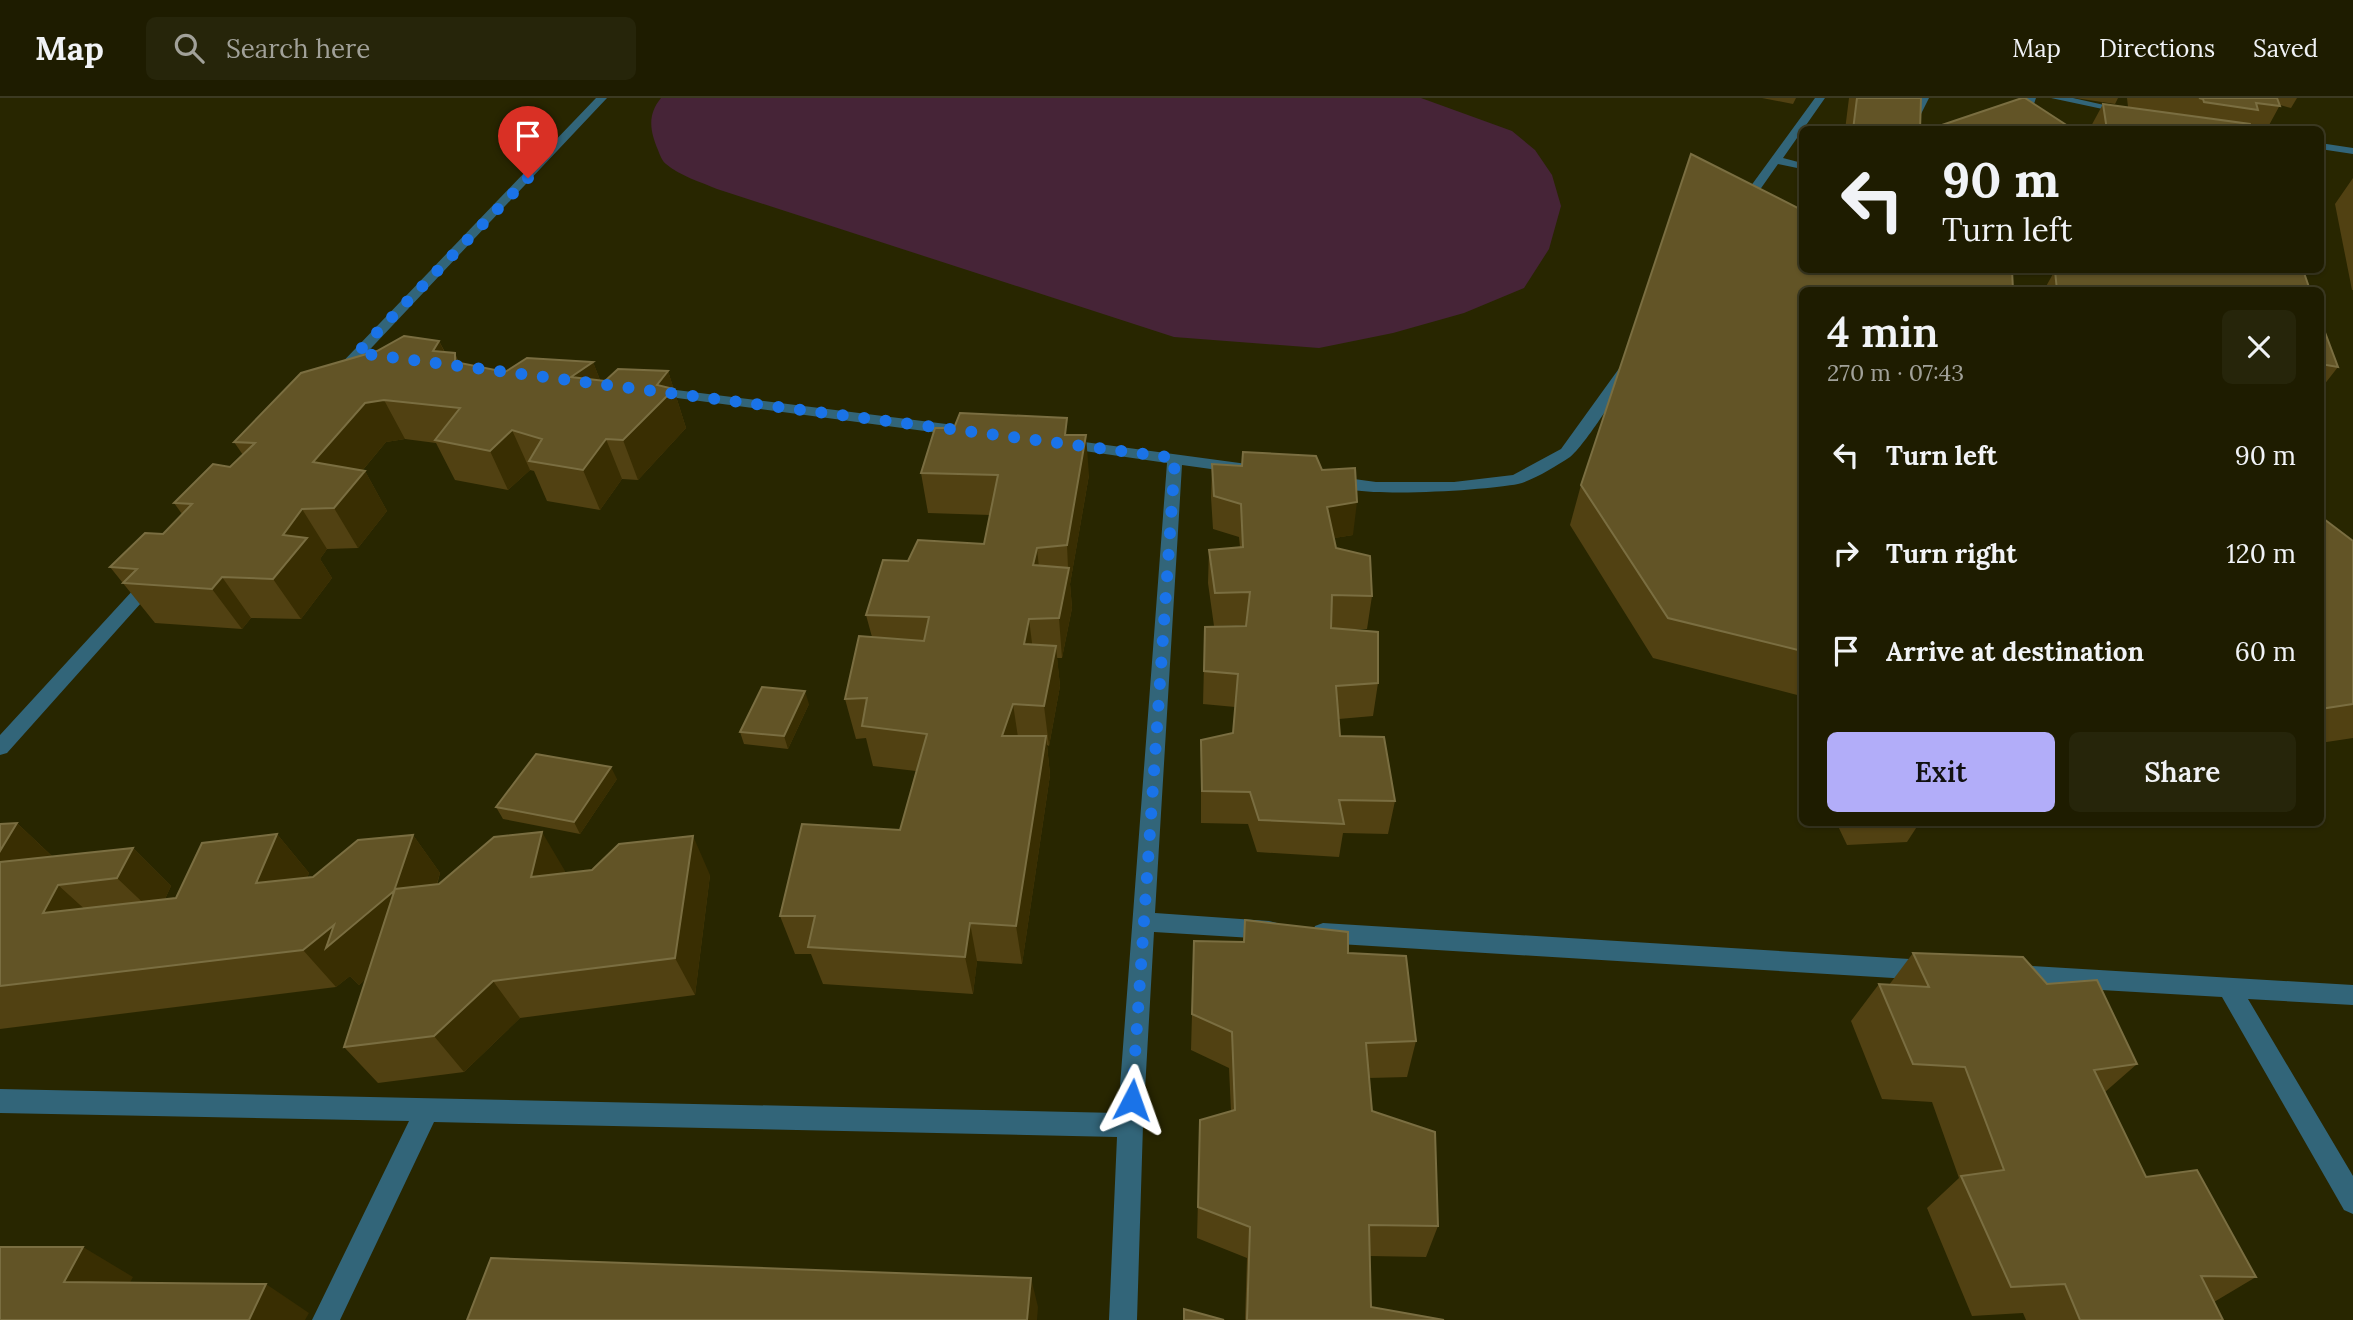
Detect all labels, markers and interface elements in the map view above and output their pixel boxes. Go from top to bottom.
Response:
search box [146,17,636,80]
text: Map [35,27,104,69]
icon: search [170,29,208,67]
text: Search here [226,32,370,65]
text: Map [2012,33,2061,64]
text: Directions [2099,33,2215,64]
text: Saved [2253,33,2318,64]
pin [498,106,558,178]
icon: arrive [509,117,547,155]
text: 90 m [1942,148,2059,210]
icon: left [1827,154,1918,245]
text: Turn left [1942,209,2072,250]
text: 4 min [1827,305,1939,359]
button: close [2222,310,2296,384]
text: 270 m · 07:43 [1827,358,1964,387]
icon: left [1827,436,1865,474]
text: Turn left [1886,439,1997,472]
text: 90 m [2235,439,2296,472]
icon: right [1827,534,1865,572]
text: Turn right [1886,537,2017,570]
text: 120 m [2226,537,2296,570]
icon: arrive [1827,632,1865,670]
text: Arrive at destination [1886,635,2144,668]
text: 60 m [2235,635,2296,668]
button: Exit [1827,732,2055,812]
button: Share [2069,732,2296,812]
position arrow [1095,1063,1169,1137]

